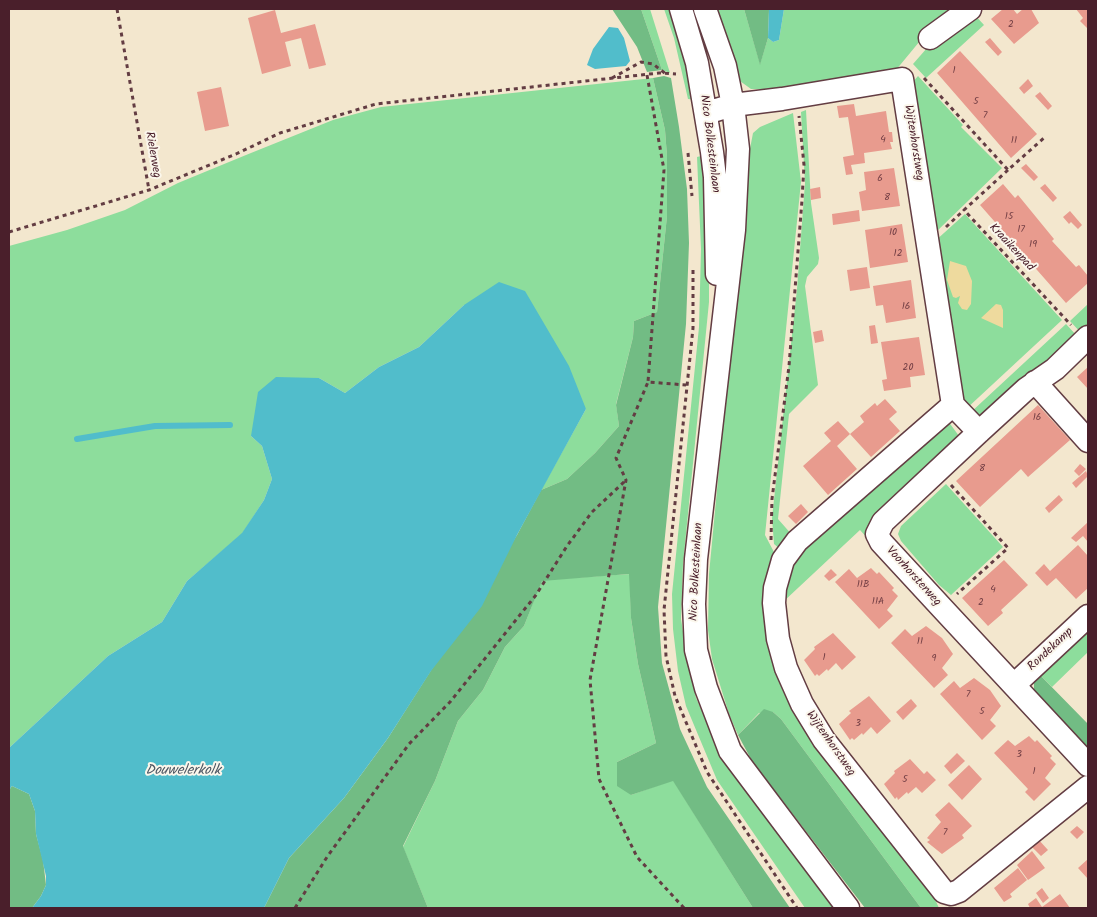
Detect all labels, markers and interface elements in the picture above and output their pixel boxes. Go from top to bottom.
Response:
house number: 2 [1008,19,1014,31]
house number: 1 [952,65,956,77]
street label: Nico Bolkesteinlaan [696,94,722,194]
house number: 5 [973,96,979,108]
street label: Wijtenhorstweg [900,104,926,182]
house number: 7 [983,110,987,122]
street label: Rielerweg [141,131,163,179]
house number: 4 [880,134,886,146]
house number: 11 [1011,135,1017,147]
house number: 6 [877,173,883,185]
house number: 8 [884,192,890,204]
house number: 15 [1005,211,1013,223]
street label: Kraaikenpad [985,221,1037,275]
house number: 17 [1017,224,1025,236]
house number: 10 [889,227,897,239]
house number: 19 [1029,239,1037,251]
house number: 12 [894,248,902,260]
house number: 16 [902,301,910,313]
house number: 20 [903,362,913,374]
house number: 16 [1033,412,1041,424]
house number: 8 [979,463,985,475]
street label: Nico Bolkesteinlaan [687,522,707,622]
street label: Voorhorsterweg [882,544,944,610]
house number: 11B [857,579,869,591]
house number: 4 [990,584,996,596]
house number: 11A [872,596,884,608]
house number: 2 [978,597,984,609]
street label: Rondekamp [1025,625,1077,675]
house number: 11 [917,636,923,648]
house number: 1 [822,652,826,664]
house number: 9 [932,653,936,665]
house number: 7 [966,689,970,701]
house number: 5 [979,706,985,718]
street label: Wijtenhorstweg [802,709,858,779]
house number: 3 [855,718,861,730]
house number: 3 [1016,749,1022,761]
water label: Douwelerkolk [145,764,221,780]
house number: 1 [1032,766,1036,778]
house number: 5 [902,774,908,786]
house number: 7 [943,827,947,839]

